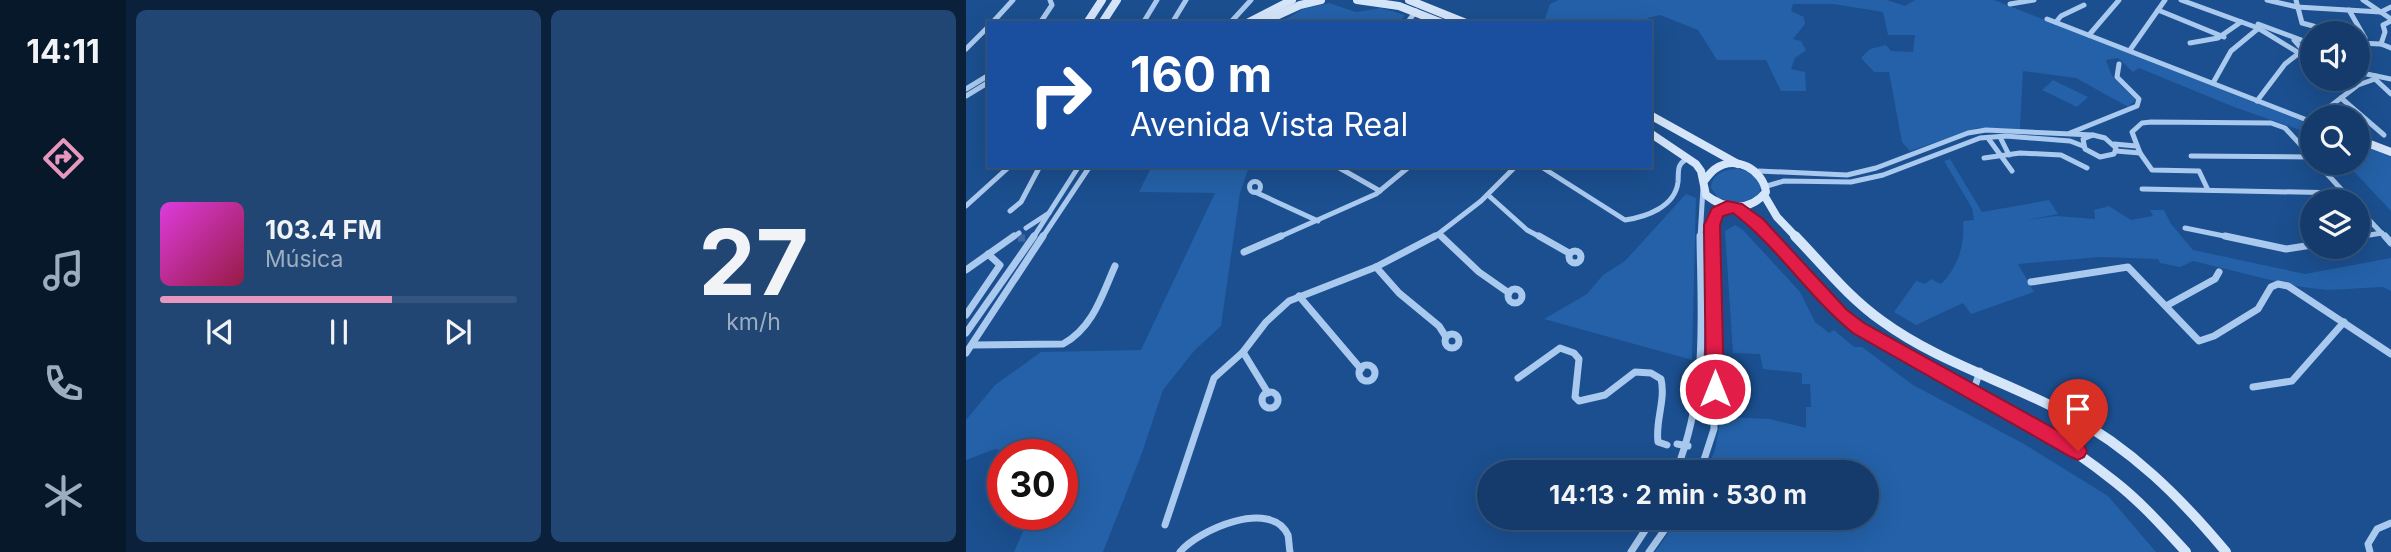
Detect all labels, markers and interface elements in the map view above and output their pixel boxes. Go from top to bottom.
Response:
map controls [2300,21,2370,259]
button: sound [2300,21,2370,91]
text: 14:11 [26,32,100,71]
text: 160 m [1130,45,1272,104]
icon: right [1015,49,1106,140]
text: Avenida Vista Real [1130,105,1408,144]
button: search [2300,105,2370,175]
icon: directions [39,134,88,183]
button: layers [2300,189,2370,259]
text: 27 [698,207,809,317]
text: 103.4 FM [265,214,382,245]
text: Música [265,245,343,273]
icon: music [39,246,88,295]
text: km/h [726,308,781,336]
icon: previous [201,313,239,351]
icon: pause [320,313,358,351]
icon: next [439,313,477,351]
position arrow [1678,352,1752,426]
icon: phone [39,359,88,408]
pin [2048,379,2108,451]
icon: arrive [2059,390,2097,428]
speed limit sign: 30 [987,439,1078,530]
icon: climate [39,471,88,520]
text: 14:13 · 2 min · 530 m [1549,479,1807,510]

